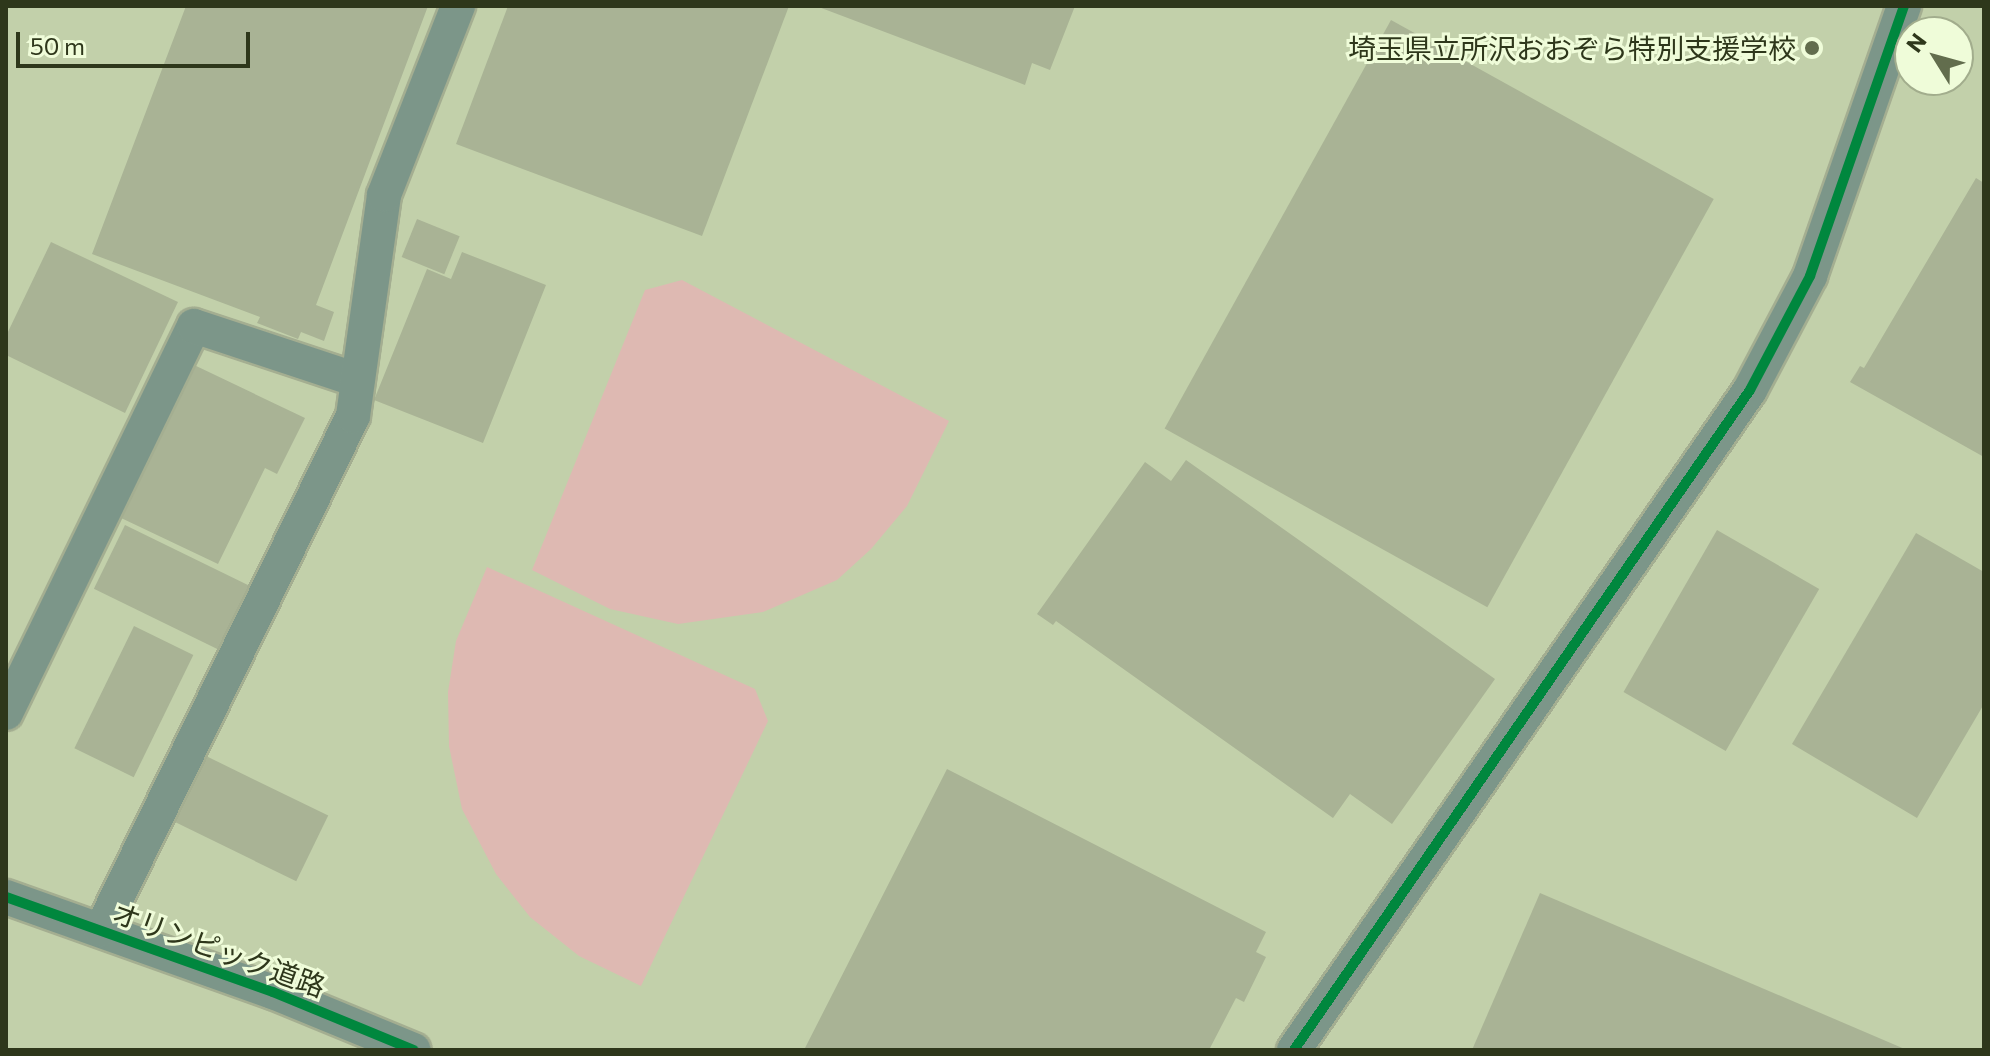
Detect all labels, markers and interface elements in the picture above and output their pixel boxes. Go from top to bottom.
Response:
scale bar [20,16,254,66]
north arrow [1894,16,1974,96]
text: N [1900,28,1932,57]
text: 50 m [30,31,85,60]
place label: 埼玉県立所沢おおぞら特別支援学校 [1348,31,1796,65]
marker: 埼玉県立所沢おおぞら特別支援学校 [1803,39,1821,57]
street label: オリンピック道路 [108,895,330,1003]

